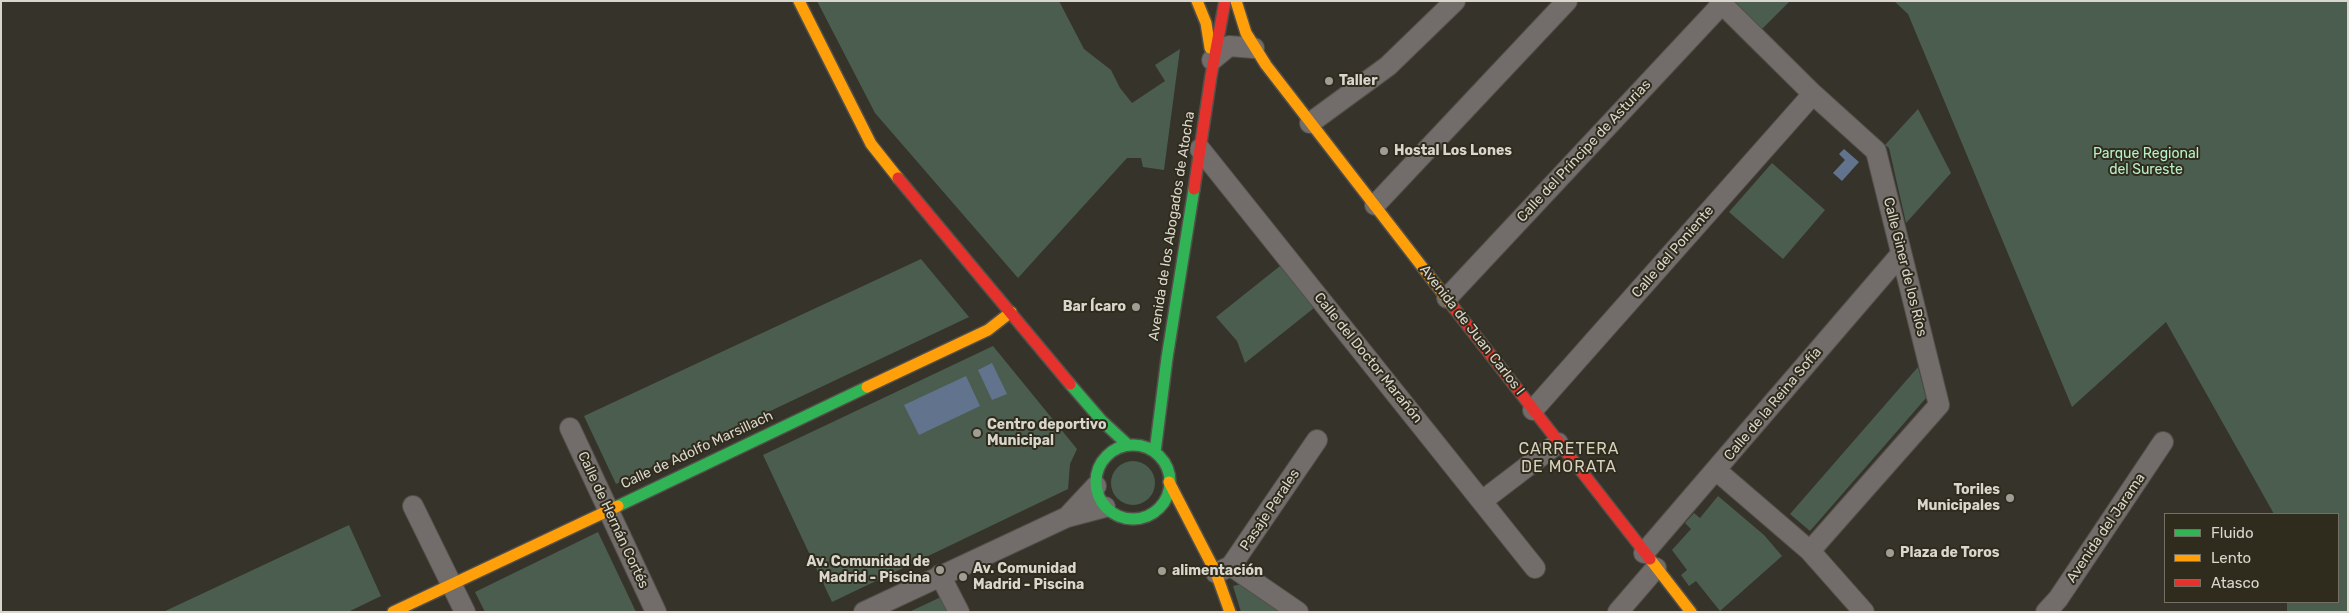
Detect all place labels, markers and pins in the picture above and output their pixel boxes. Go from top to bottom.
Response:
place label: Taller [1339,73,1378,89]
marker: Taller [1323,75,1335,87]
place label: Hostal Los Lones [1394,143,1512,159]
marker: Hostal Los Lones [1378,145,1390,157]
place label: Bar Ícaro [1063,299,1126,315]
marker: Bar Ícaro [1130,301,1142,313]
place label: Centro deportivo Municipal [987,417,1106,450]
marker: Centro deportivo Municipal [971,427,983,439]
place label: Toriles Municipales [1917,482,2000,514]
marker: Toriles Municipales [2004,492,2016,504]
place label: Plaza de Toros [1900,545,2000,561]
marker: Plaza de Toros [1884,547,1896,559]
place label: Av. Comunidad de Madrid - Piscina [807,554,930,586]
place label: Av. Comunidad Madrid - Piscina [973,561,1084,594]
place label: alimentación [1172,563,1263,579]
marker: Av. Comunidad de Madrid - Piscina [934,564,946,576]
marker: alimentación [1156,565,1168,577]
marker: Av. Comunidad Madrid - Piscina [957,571,969,583]

